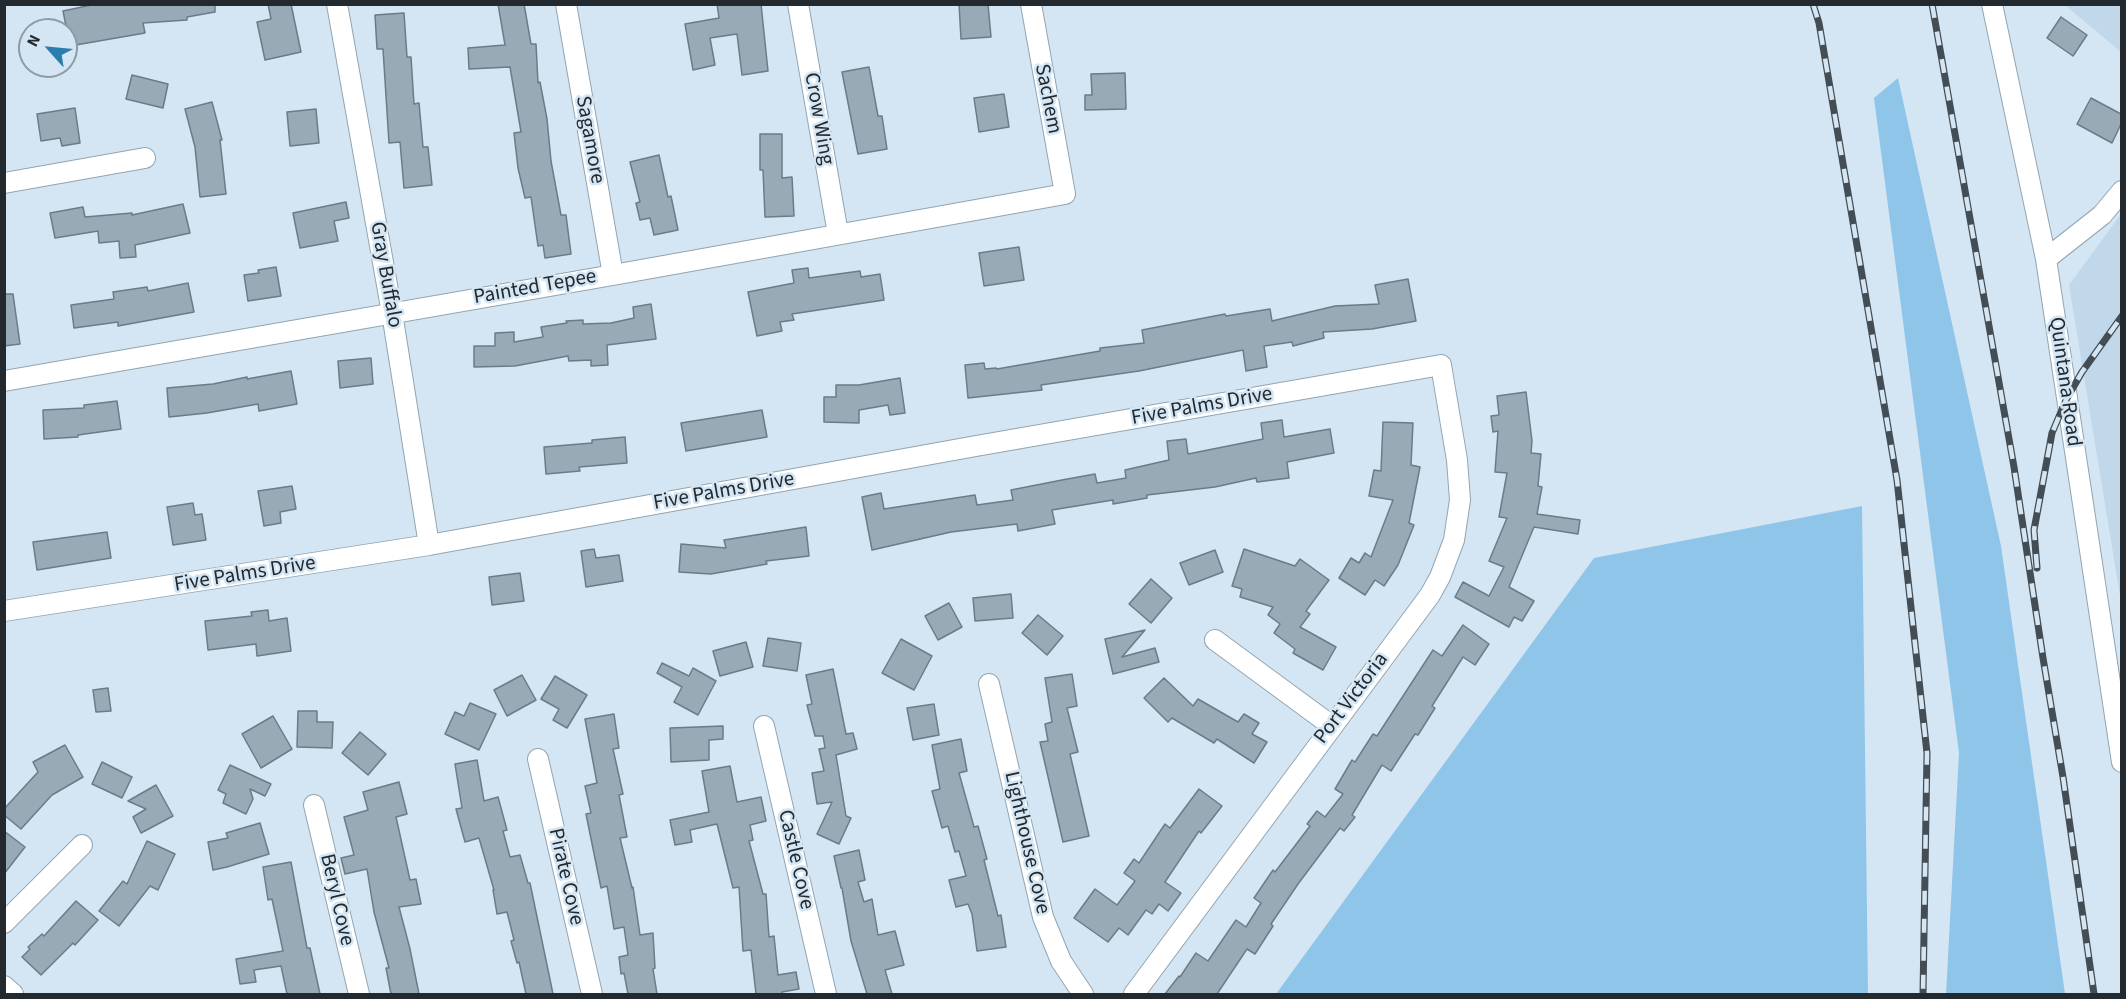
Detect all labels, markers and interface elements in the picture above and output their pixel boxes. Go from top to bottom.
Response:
north arrow [18,18,78,78]
text: N [22,31,46,50]
street label: Sachem [1028,62,1066,136]
street label: Crow Wing [797,71,839,167]
street label: Sagamore [569,94,609,186]
street label: Gray Buffalo [363,220,407,330]
street label: Painted Tepee [472,265,598,311]
street label: Quintana Road [2042,316,2086,448]
street label: Five Palms Drive [1130,382,1274,432]
street label: Five Palms Drive [652,467,796,517]
street label: Five Palms Drive [173,551,317,599]
street label: Port Victoria [1309,648,1395,750]
street label: Lighthouse Cove [997,769,1055,917]
street label: Castle Cove [771,808,819,912]
street label: Pirate Cove [542,826,588,928]
street label: Beryl Cove [313,852,359,948]

